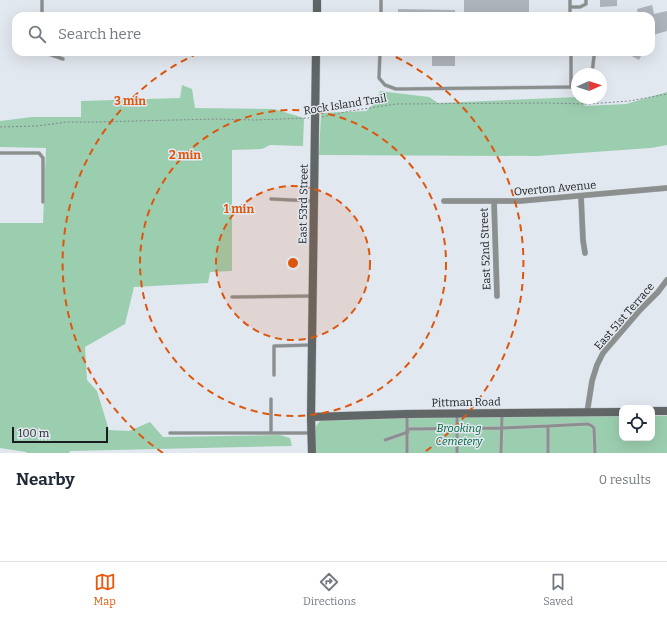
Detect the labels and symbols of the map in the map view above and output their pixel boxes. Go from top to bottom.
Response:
north arrow [571,68,607,104]
street label: Rock Island Trail [303,92,388,117]
text: 3 min [114,94,146,108]
text: 2 min [169,148,201,162]
street label: East 53rd Street [296,164,311,244]
street label: Overton Avenue [513,178,597,199]
text: 1 min [224,202,254,216]
street label: East 52nd Street [478,208,493,290]
centre of rings [286,256,300,270]
street label: East 51st Terrace [592,280,657,352]
street label: Pittman Road [431,395,501,410]
park label: Brooking Cemetery [436,422,484,448]
scale bar [12,425,108,444]

